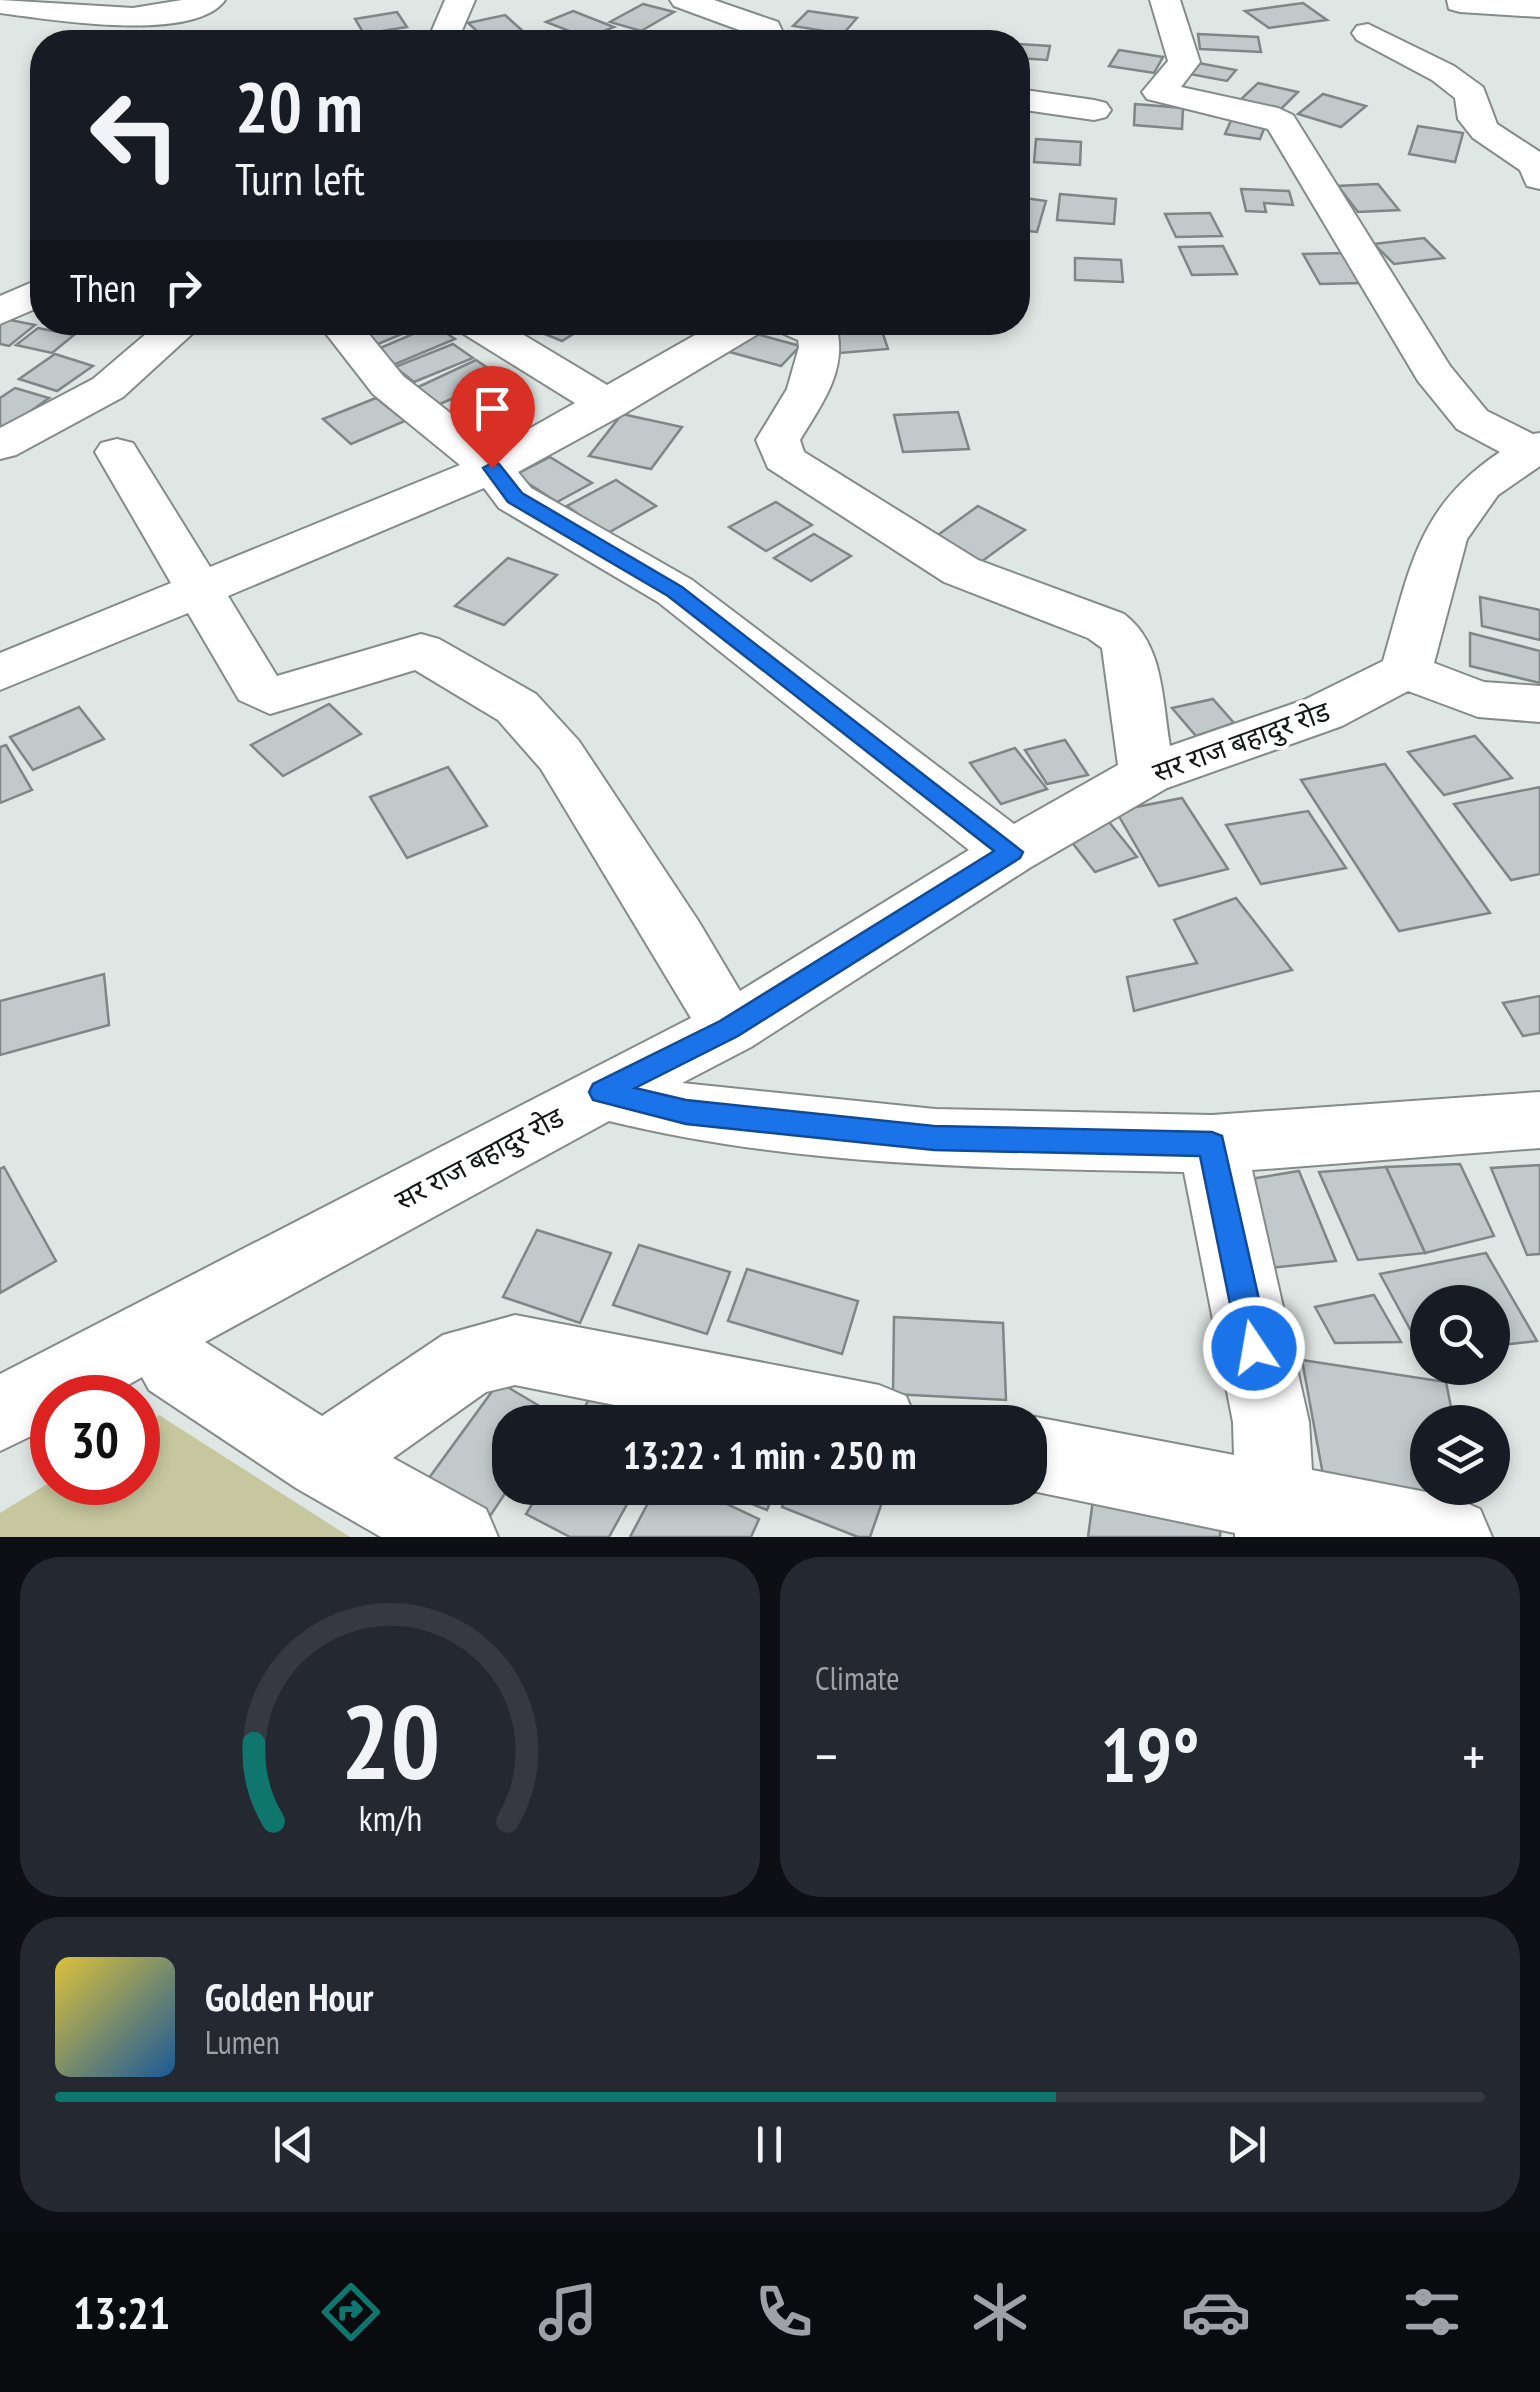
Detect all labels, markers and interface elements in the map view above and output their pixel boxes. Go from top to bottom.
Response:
text: 20 m [235,61,363,151]
icon: left [70,70,200,200]
text: Turn left [235,149,365,207]
icon: right [156,260,211,315]
text: Then [70,263,136,312]
pin [450,366,535,469]
icon: arrive [465,381,520,436]
street label: सर राज बहादुर रोड [1147,691,1336,791]
street label: सर राज बहादुर रोड [388,1098,571,1219]
map controls [1410,1285,1510,1505]
button: search [1410,1285,1510,1385]
position arrow [1202,1296,1306,1400]
speed limit sign: 30 [30,1375,160,1505]
button: layers [1410,1405,1510,1505]
text: 13:22 · 1 min · 250 m [623,1430,916,1479]
text: Climate [815,1657,899,1699]
text: 20 [340,1673,440,1808]
text: 19° [1100,1706,1200,1803]
text: − [815,1720,838,1791]
text: + [1462,1720,1485,1791]
text: km/h [358,1795,422,1841]
text: Golden Hour [205,1972,374,2021]
text: Lumen [205,2021,280,2063]
icon: previous [266,2117,321,2172]
icon: pause [742,2117,797,2172]
icon: next [1219,2117,1274,2172]
icon: directions [316,2277,386,2347]
icon: music [533,2277,603,2347]
icon: phone [749,2277,819,2347]
icon: climate [965,2277,1035,2347]
icon: car [1181,2277,1251,2347]
icon: filters [1397,2277,1467,2347]
text: 13:21 [73,2283,170,2341]

